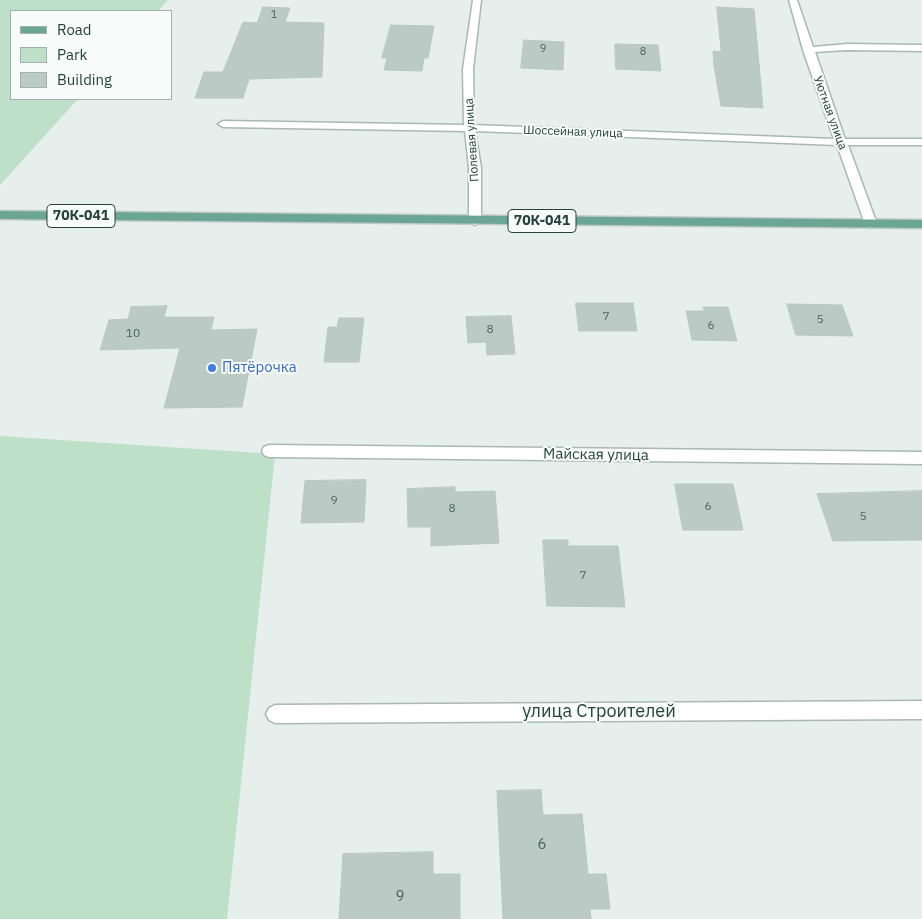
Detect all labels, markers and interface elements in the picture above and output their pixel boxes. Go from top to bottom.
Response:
house number: 1 [271,8,277,22]
legend [10,10,172,100]
text: Road [57,20,92,39]
house number: 9 [540,42,546,56]
text: Park [57,45,87,64]
house number: 8 [640,45,646,59]
text: Building [57,70,112,89]
street label: Уютная улица [810,74,850,152]
street label: Полевая улица [462,98,482,182]
street label: Шоссейная улица [523,123,623,141]
road number: 70К-041 [47,205,115,228]
road number: 70К-041 [508,210,576,232]
house number: 7 [602,310,610,324]
house number: 5 [816,313,824,327]
house number: 6 [707,319,715,333]
house number: 8 [486,323,494,337]
house number: 10 [126,327,140,341]
place label: Пятёрочка [222,359,297,377]
marker: Пятёрочка [206,362,218,374]
street label: Майская улица [543,445,649,465]
house number: 9 [330,494,338,508]
house number: 6 [704,500,712,514]
house number: 8 [448,502,456,516]
house number: 5 [859,510,867,524]
house number: 7 [579,569,587,583]
street label: улица Строителей [522,701,676,723]
house number: 6 [538,836,546,854]
house number: 9 [396,888,404,906]

